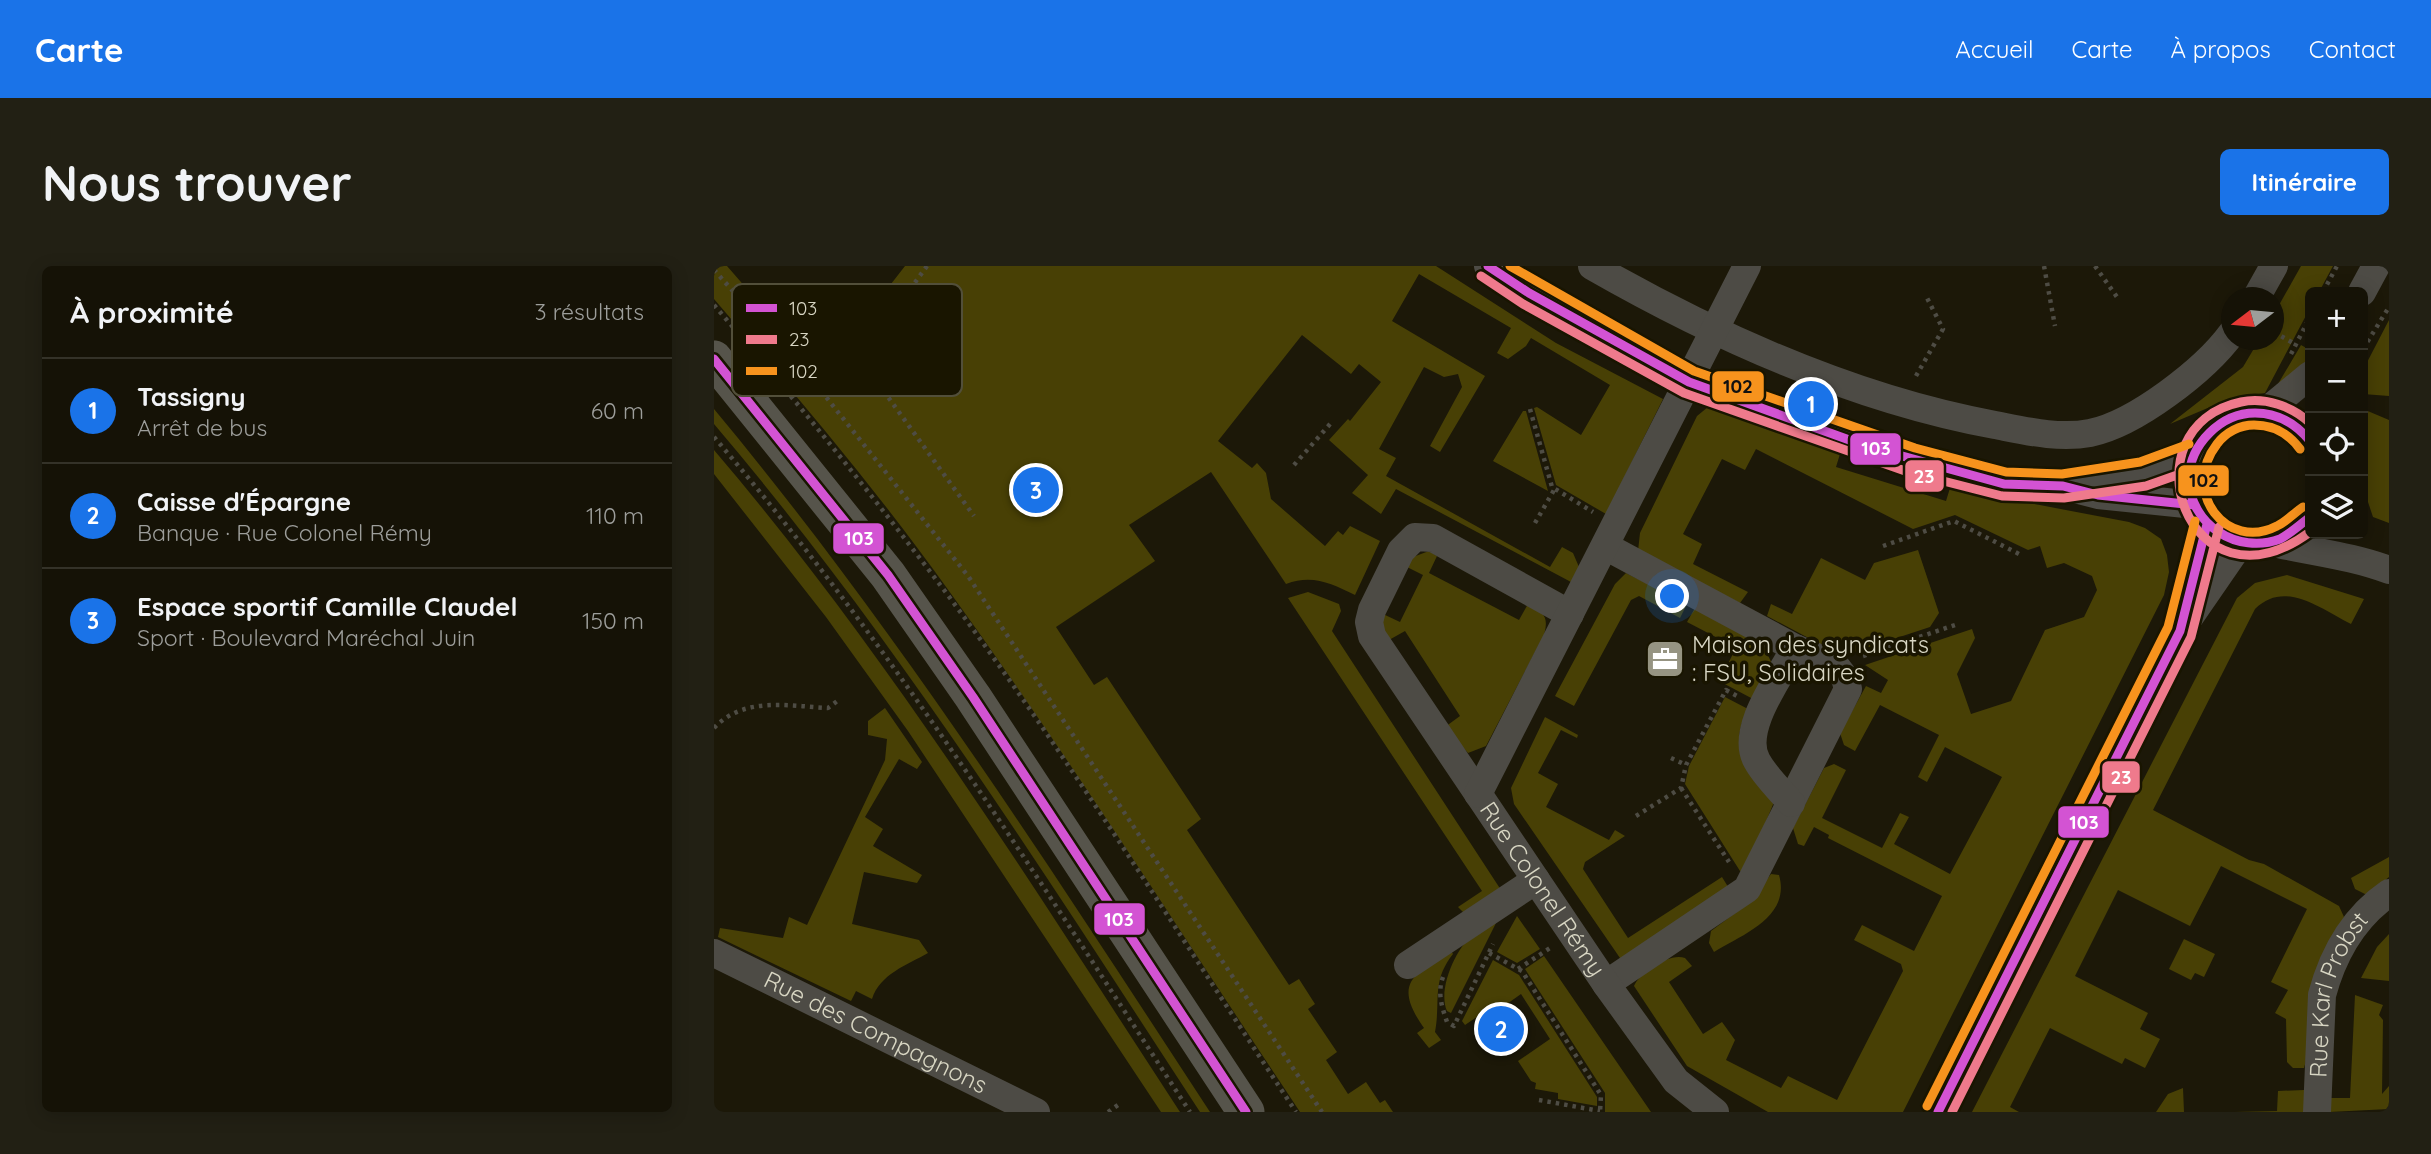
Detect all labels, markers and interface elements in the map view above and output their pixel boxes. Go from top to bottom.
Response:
text: Carte [35,29,124,70]
text: Accueil [1955,34,2034,64]
text: Carte [2072,34,2133,64]
text: À propos [2171,34,2271,64]
text: Contact [2309,34,2396,64]
button: Itinéraire [2220,149,2389,215]
text: Nous trouver [42,152,352,213]
legend [732,284,962,396]
north arrow [2221,287,2284,350]
map controls [2305,287,2368,539]
button: + [2305,287,2368,350]
text: À proximité [70,293,234,331]
text: 103 [789,296,817,320]
text: 3 résultats [534,297,644,326]
text: 23 [789,327,809,351]
button: − [2305,350,2368,413]
text: 102 [789,359,818,383]
line badge: 102 [1711,370,1765,403]
text: 102 [1723,374,1753,398]
pin: 1 [1788,378,1834,430]
text: Tassigny [137,380,245,413]
text: 1 [89,396,97,425]
text: 60 m [591,396,644,425]
text: Arrêt de bus [137,413,267,442]
button: locate [2305,413,2368,476]
line badge: 103 [1849,432,1902,466]
text: 103 [1861,436,1891,460]
line badge: 23 [1904,459,1945,493]
pin: 3 [1013,464,1059,516]
text: 23 [1913,464,1935,488]
line badge: 102 [2177,464,2230,497]
text: 102 [2189,468,2219,492]
button: layers [2305,476,2368,539]
text: Caisse d'Épargne [137,485,351,518]
text: 2 [86,501,100,530]
text: 110 m [586,501,644,530]
text: Banque · Rue Colonel Rémy [137,518,432,547]
line badge: 103 [832,522,885,555]
text: 103 [844,526,874,550]
your location [1655,579,1689,613]
text: Espace sportif Camille Claudel [137,590,517,623]
text: 3 [87,606,99,635]
text: 150 m [582,606,644,635]
text: Sport · Boulevard Maréchal Juin [137,623,475,652]
place label: Maison des syndicats : FSU, Solidaires [1692,629,1929,687]
office icon: Maison des syndicats : FSU, Solidaires [1644,638,1686,680]
line badge: 23 [2101,760,2141,794]
text: 23 [2110,765,2132,789]
street label: Rue Colonel Rémy [1474,796,1612,982]
line badge: 103 [2057,805,2110,839]
text: 103 [2069,810,2099,834]
line badge: 103 [1093,902,1146,936]
street label: Rue Karl Probst [2302,905,2374,1078]
text: 103 [1104,907,1134,931]
street label: Rue des Compagnons [759,964,992,1100]
pin: 2 [1478,1003,1524,1055]

